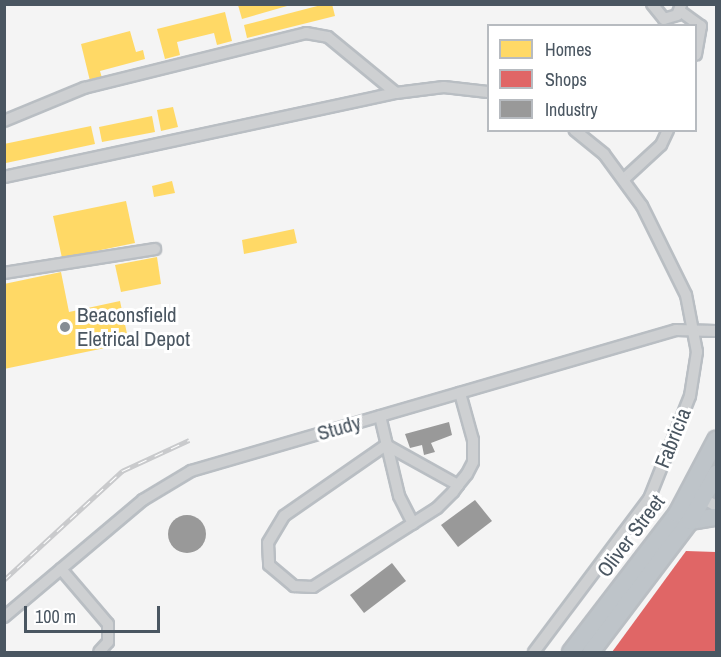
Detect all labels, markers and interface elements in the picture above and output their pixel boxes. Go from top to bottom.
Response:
legend [487,24,697,132]
text: Homes [545,37,592,62]
text: Shops [545,67,587,92]
text: Industry [545,97,598,122]
place label: Beaconsfield Eletrical Depot [77,302,190,352]
marker: Beaconsfield Eletrical Depot [58,320,72,334]
street label: Fabricia [650,404,696,472]
street label: Study [314,410,364,446]
street label: Oliver Street [592,490,670,582]
scale bar [27,594,164,632]
text: 100 m [35,604,76,629]

